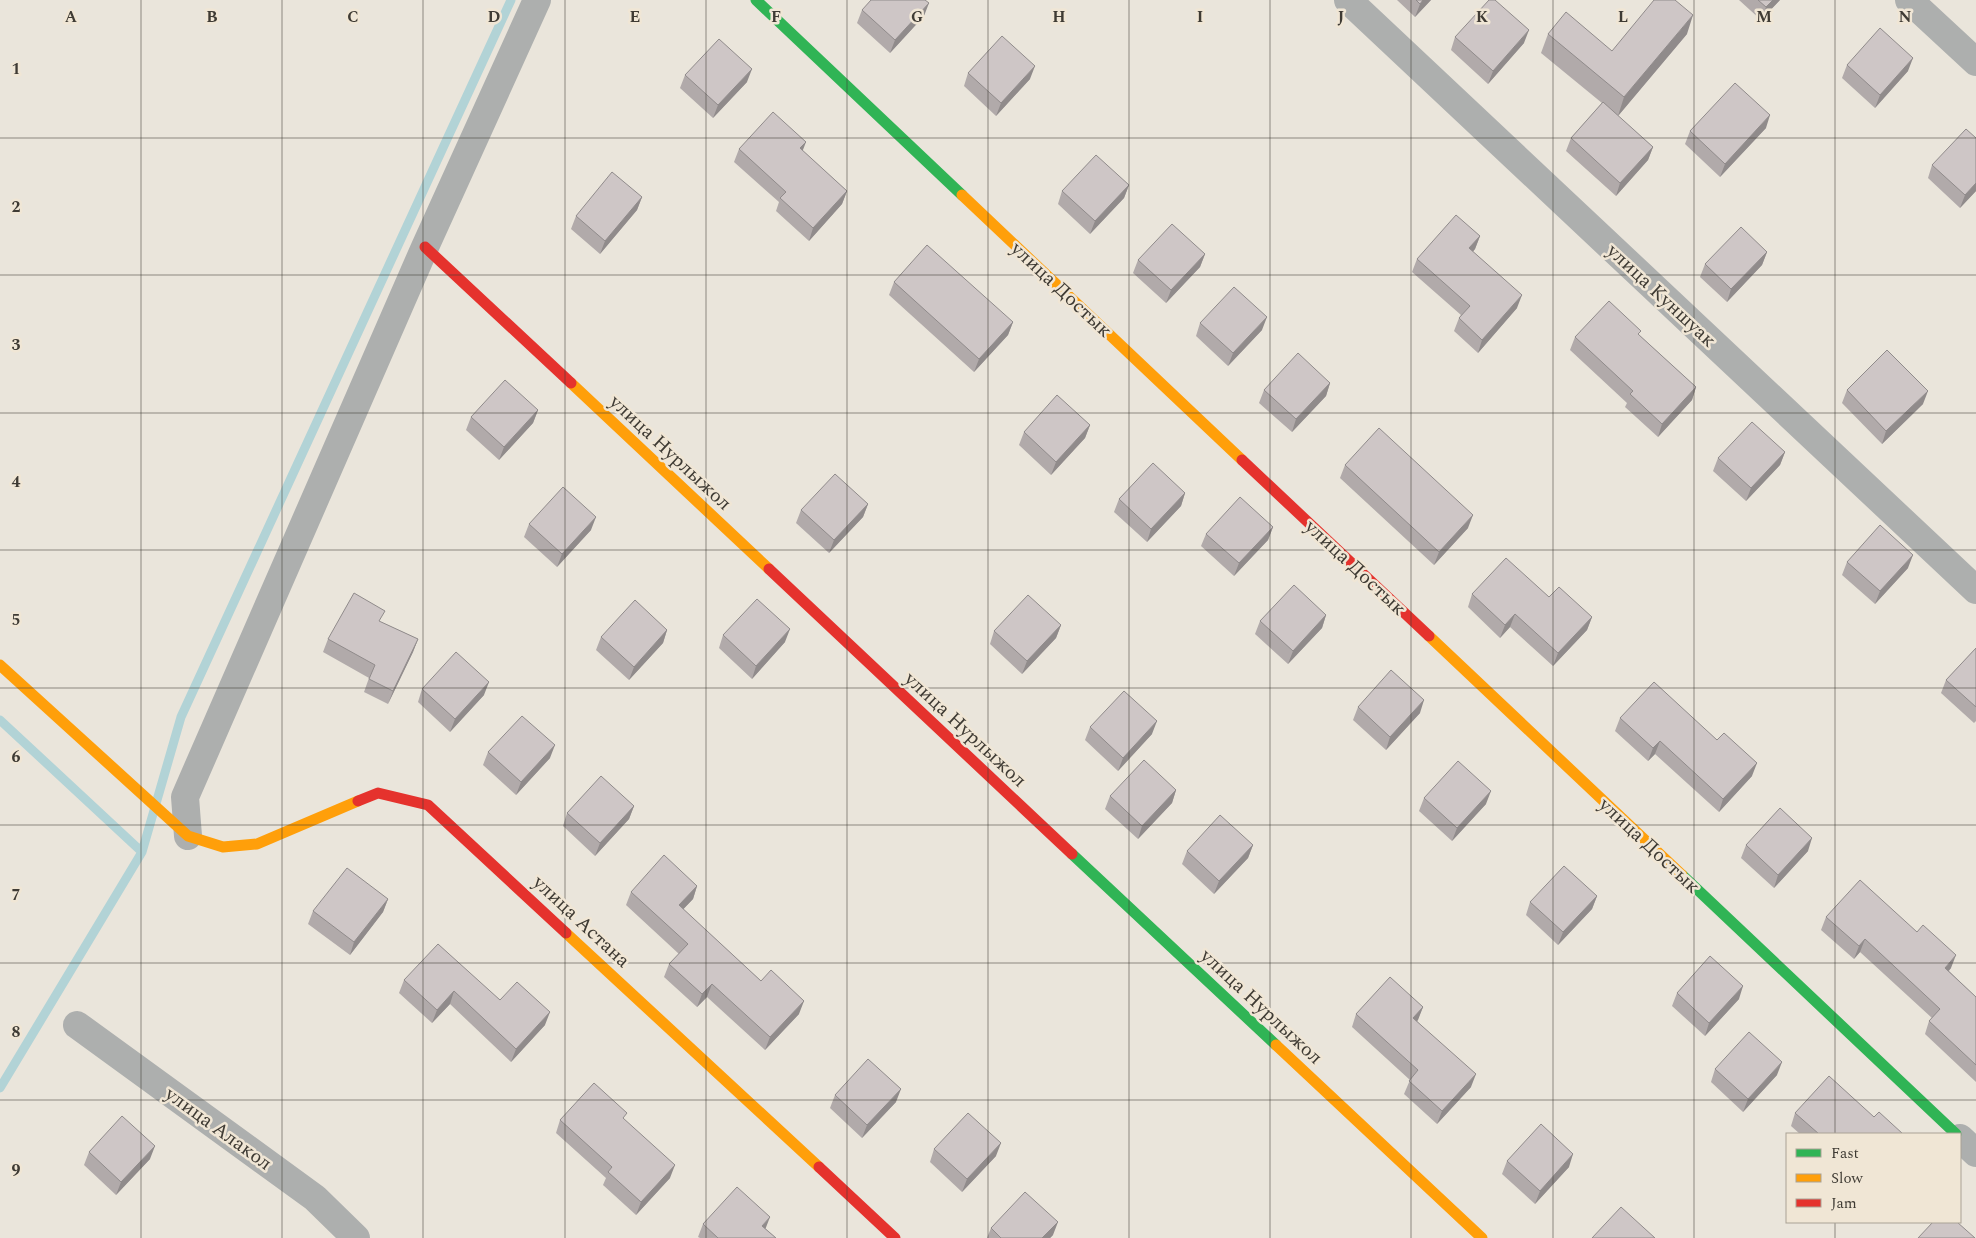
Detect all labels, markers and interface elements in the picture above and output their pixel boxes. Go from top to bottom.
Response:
text: A [65,5,78,29]
text: B [206,5,218,29]
text: C [347,5,359,29]
text: D [488,5,501,29]
text: E [630,5,640,29]
text: F [771,5,781,29]
text: G [911,5,923,29]
text: H [1052,5,1066,29]
text: I [1197,5,1203,29]
text: J [1338,5,1345,29]
text: K [1476,5,1489,29]
text: L [1618,5,1628,29]
text: M [1756,5,1772,29]
text: N [1898,5,1912,29]
text: 1 [12,57,20,81]
text: 2 [12,195,21,219]
street label: улица Достык [1003,234,1119,345]
street label: улица Куншуак [1599,236,1723,355]
text: 3 [12,333,21,357]
street label: улица Нурлыжол [601,387,738,518]
text: 4 [12,470,21,494]
street label: улица Достык [1297,512,1413,623]
text: 5 [12,608,20,632]
street label: улица Нурлыжол [896,664,1033,795]
text: 6 [12,745,21,769]
street label: улица Достык [1591,790,1707,901]
street label: улица Астана [525,868,637,975]
text: 7 [12,883,21,907]
street label: улица Нурлыжол [1192,941,1329,1072]
text: 8 [12,1020,21,1044]
street label: улица Алакол [158,1079,278,1178]
legend [1786,1133,1961,1223]
text: Fast [1831,1142,1859,1165]
text: 9 [12,1158,21,1182]
text: Slow [1831,1167,1863,1190]
text: Jam [1831,1192,1857,1215]

